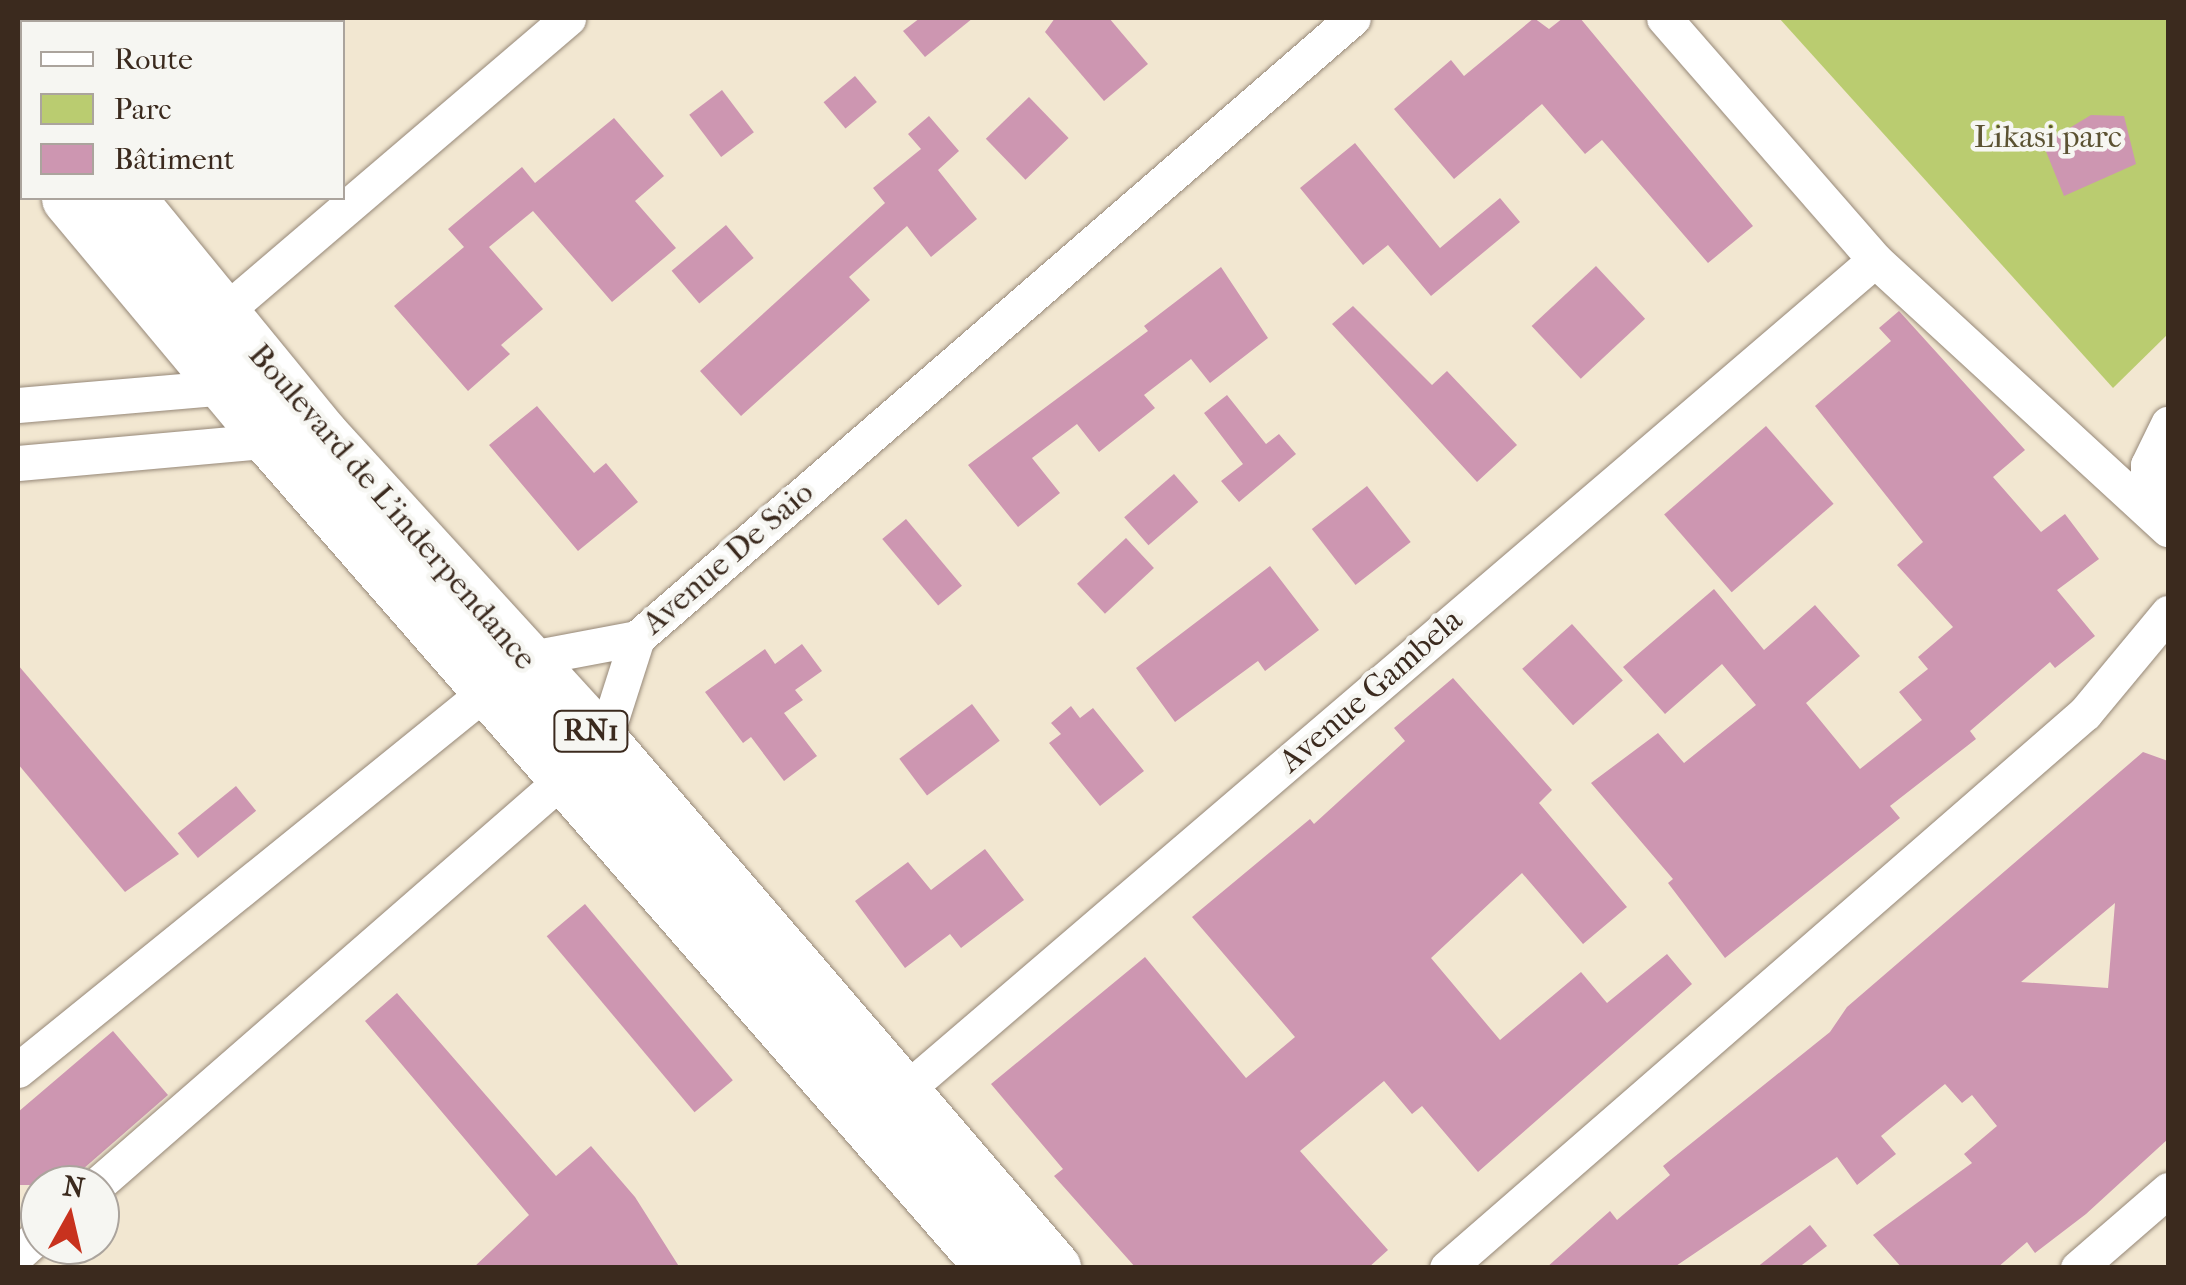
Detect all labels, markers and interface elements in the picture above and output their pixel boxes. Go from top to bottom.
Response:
legend [20,20,345,200]
text: Route [114,42,193,77]
text: Parc [114,92,172,127]
park label: Likasi parc [1974,118,2122,156]
text: Bâtiment [114,142,235,177]
street label: Boulevard de L'inderpendance [240,336,544,678]
street label: Avenue De Saio [635,473,821,643]
street label: Avenue Gambela [1272,601,1470,781]
road number: RN1 [551,706,631,756]
north arrow [20,1165,120,1265]
text: N [61,1169,87,1205]

